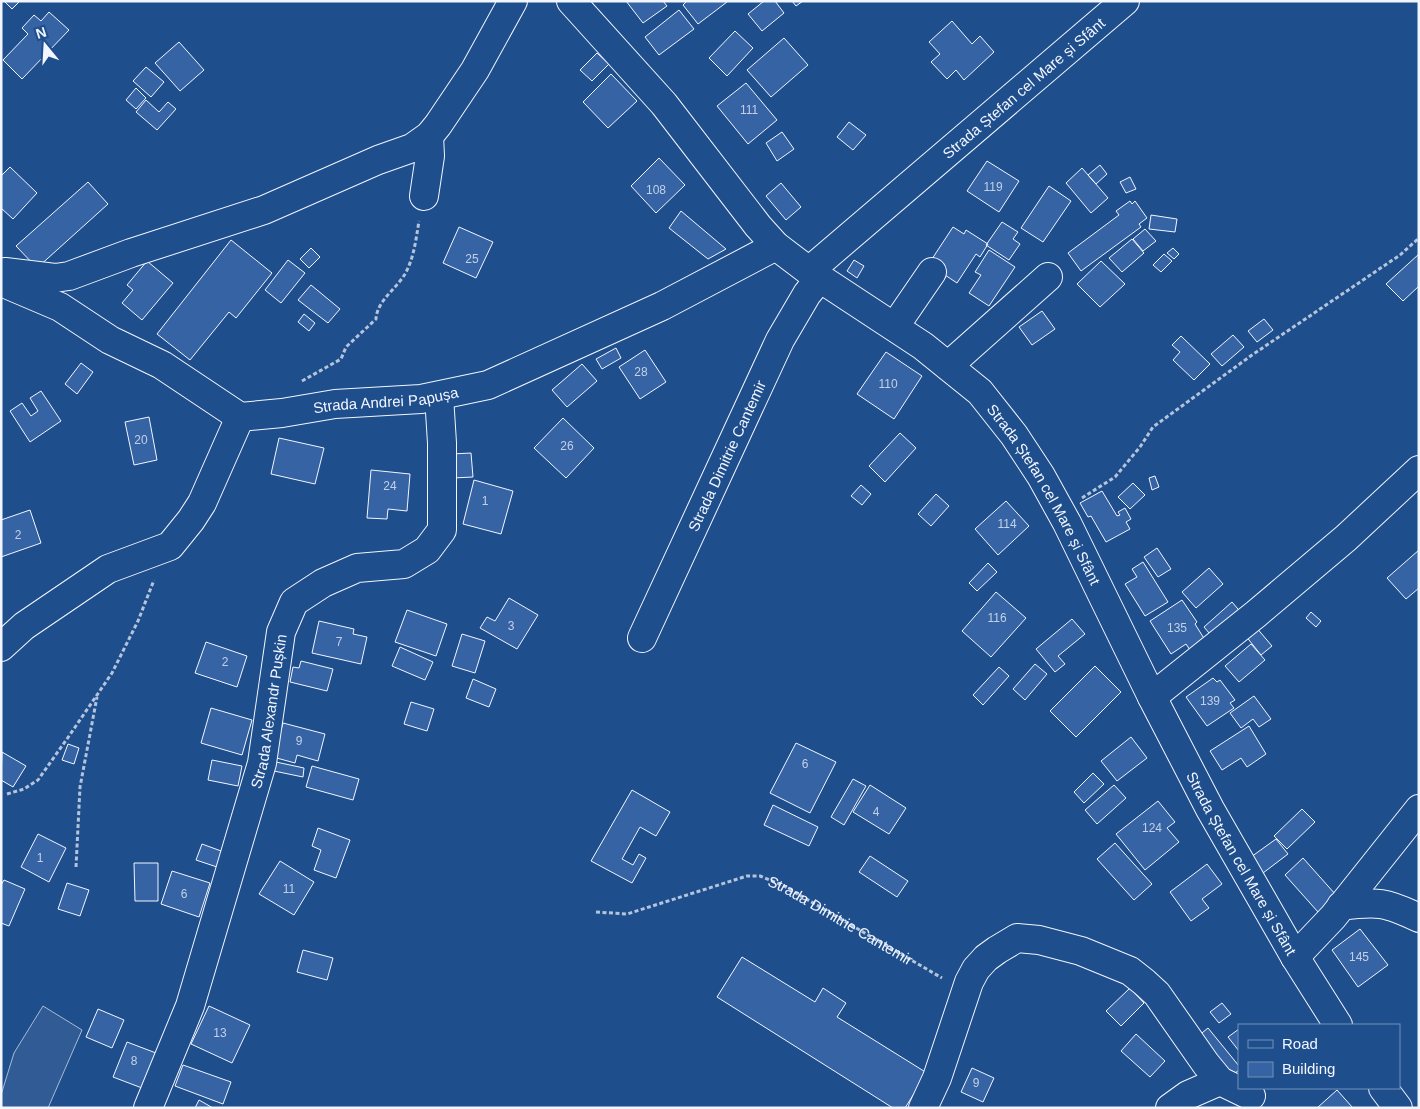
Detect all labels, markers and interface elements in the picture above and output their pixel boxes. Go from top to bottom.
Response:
street label: Strada Ștefan cel Mare și Sfânt [939,13,1109,162]
north arrow [20,20,70,70]
text: N [34,23,48,42]
house number: 111 [740,103,758,117]
house number: 119 [983,180,1003,194]
house number: 108 [646,183,666,197]
house number: 25 [465,252,479,266]
house number: 28 [634,365,648,379]
street label: Strada Dimitrie Cantemir [684,377,769,534]
house number: 110 [878,377,898,391]
street label: Strada Andrei Papușa [312,383,460,416]
street label: Strada Ștefan cel Mare și Sfânt [984,400,1105,588]
house number: 20 [134,433,148,447]
house number: 26 [560,439,574,453]
house number: 24 [383,479,397,493]
house number: 1 [482,494,489,508]
house number: 114 [997,517,1017,531]
house number: 2 [15,528,22,542]
house number: 116 [987,611,1007,625]
house number: 3 [508,619,515,633]
house number: 135 [1167,621,1187,635]
street label: Strada Alexandr Pușkin [247,633,289,790]
house number: 7 [336,635,343,649]
house number: 2 [222,655,229,669]
house number: 139 [1200,694,1220,708]
house number: 9 [296,734,303,748]
house number: 6 [802,757,809,771]
street label: Strada Ștefan cel Mare și Sfânt [1184,769,1301,958]
house number: 4 [873,805,880,819]
house number: 124 [1142,821,1162,835]
house number: 1 [37,851,44,865]
street label: Strada Dimitrie Cantemir [766,872,916,968]
house number: 11 [283,882,296,896]
house number: 6 [181,887,188,901]
house number: 145 [1349,950,1369,964]
legend [1238,1024,1400,1089]
house number: 13 [213,1026,227,1040]
text: Road [1282,1035,1318,1052]
house number: 8 [131,1054,138,1068]
text: Building [1282,1060,1335,1077]
house number: 9 [973,1076,980,1090]

